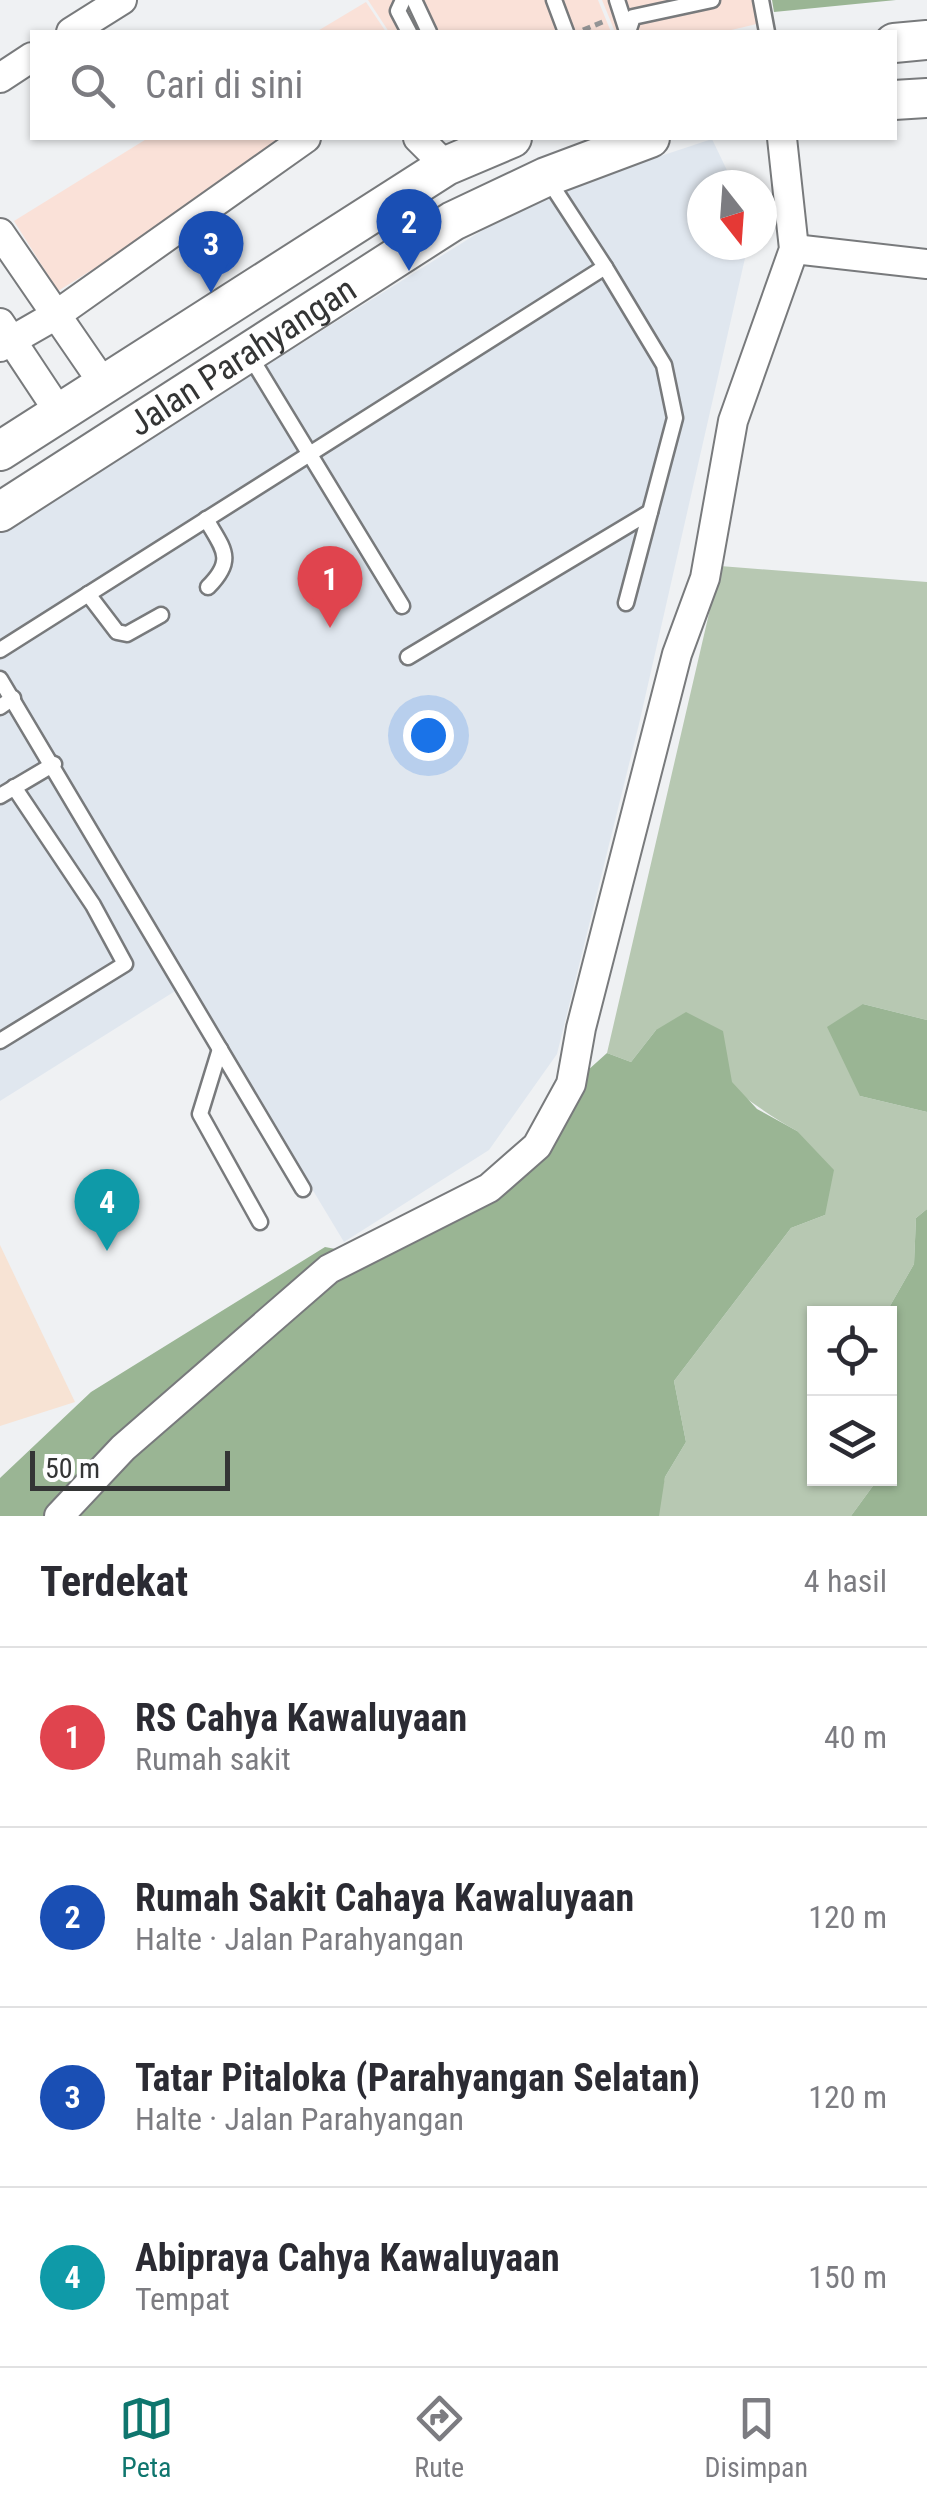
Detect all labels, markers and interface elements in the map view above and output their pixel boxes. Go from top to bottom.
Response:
search box [30,30,897,140]
icon: search [65,58,120,113]
text: Cari di sini [145,63,303,107]
north arrow [687,170,777,260]
pin: 2 [376,188,442,271]
pin: 3 [178,210,244,293]
street label: Jalan Parahyangan [121,268,364,444]
pin: 1 [298,546,362,628]
your location [403,710,454,761]
pin: 4 [74,1168,140,1251]
map controls [807,1306,897,1486]
button: locate [807,1306,897,1396]
button: layers [807,1396,897,1486]
scale bar [30,1446,230,1490]
text: 50 m [45,1452,100,1485]
text: Terdekat [40,1557,188,1606]
text: 4 hasil [804,1562,887,1600]
text: RS Cahya Kawaluyaan [135,1696,467,1740]
text: 1 [64,1718,81,1756]
text: 40 m [824,1718,887,1756]
text: Rumah sakit [135,1740,291,1778]
text: Rumah Sakit Cahaya Kawaluyaan [135,1876,634,1920]
text: 2 [64,1898,81,1936]
text: 120 m [808,1898,887,1936]
text: Halte · Jalan Parahyangan [135,1920,464,1958]
text: Tatar Pitaloka (Parahyangan Selatan) [135,2056,700,2100]
text: 3 [64,2078,81,2116]
text: 120 m [808,2078,887,2116]
text: Halte · Jalan Parahyangan [135,2100,464,2138]
text: Abipraya Cahya Kawaluyaan [135,2236,560,2280]
text: 4 [64,2258,81,2296]
text: 150 m [808,2258,887,2296]
text: Tempat [135,2280,230,2318]
tab: Peta [119,2391,174,2484]
tab: Rute [412,2391,467,2484]
tab: Disimpan [705,2391,808,2484]

